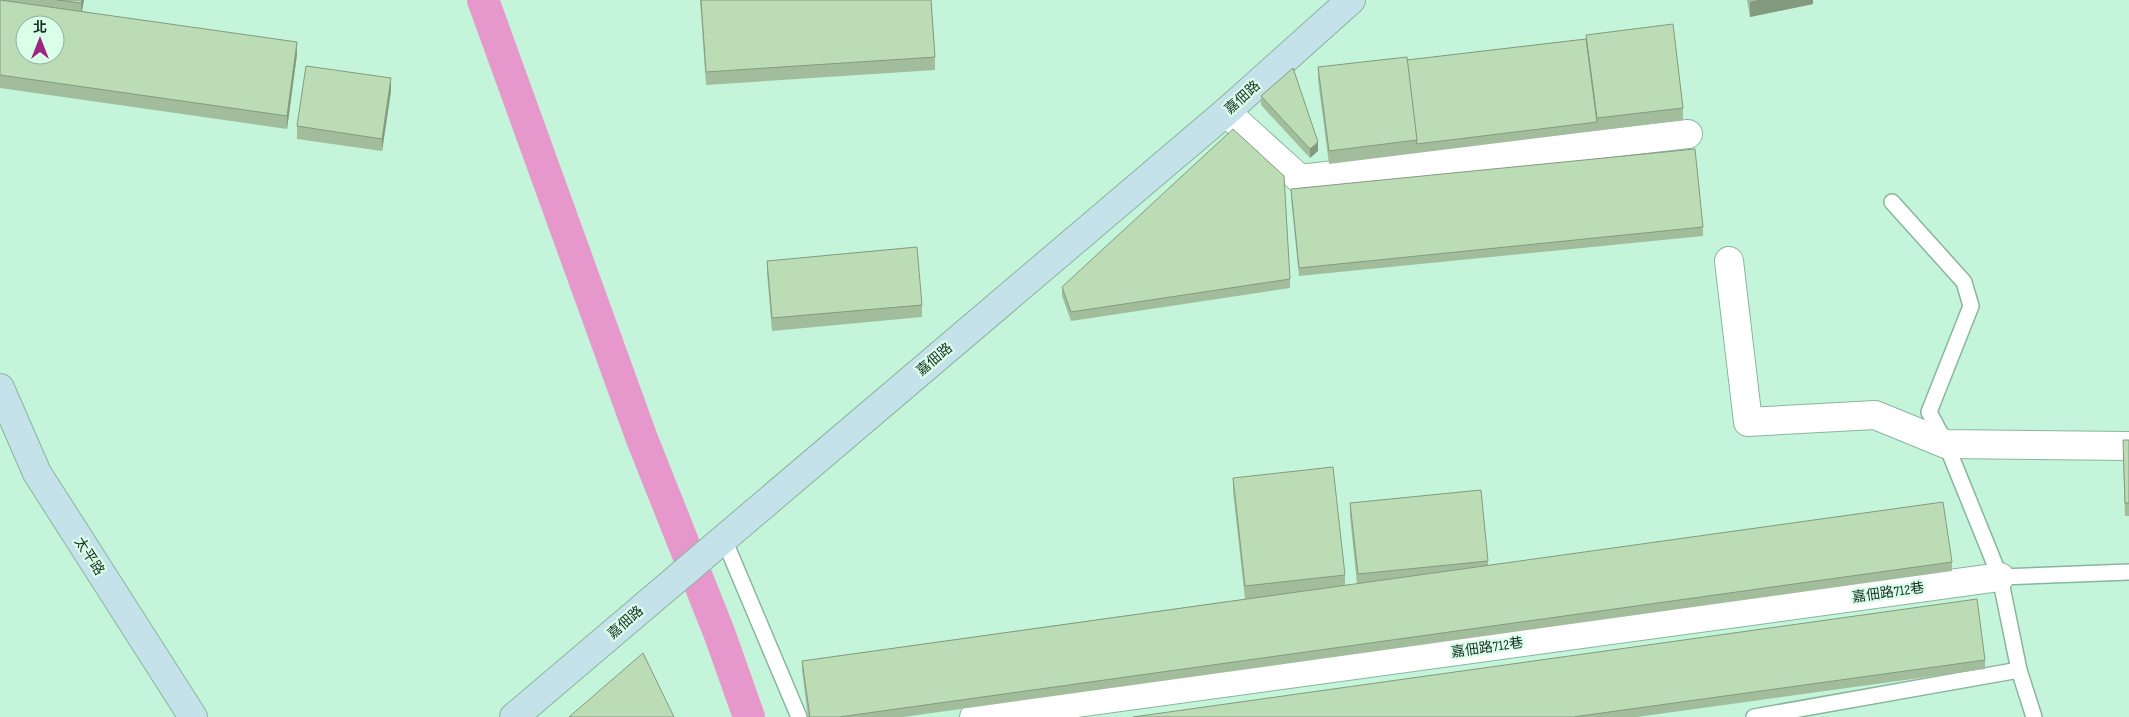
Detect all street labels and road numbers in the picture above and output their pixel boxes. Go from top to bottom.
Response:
street label: 嘉佃路 [1221,77,1264,118]
street label: 嘉佃路 [913,339,956,379]
street label: 太平路 [71,534,108,579]
street label: 嘉佃路712巷 [1851,579,1925,606]
street label: 嘉佃路 [604,602,647,643]
street label: 嘉佃路712巷 [1450,634,1524,661]

